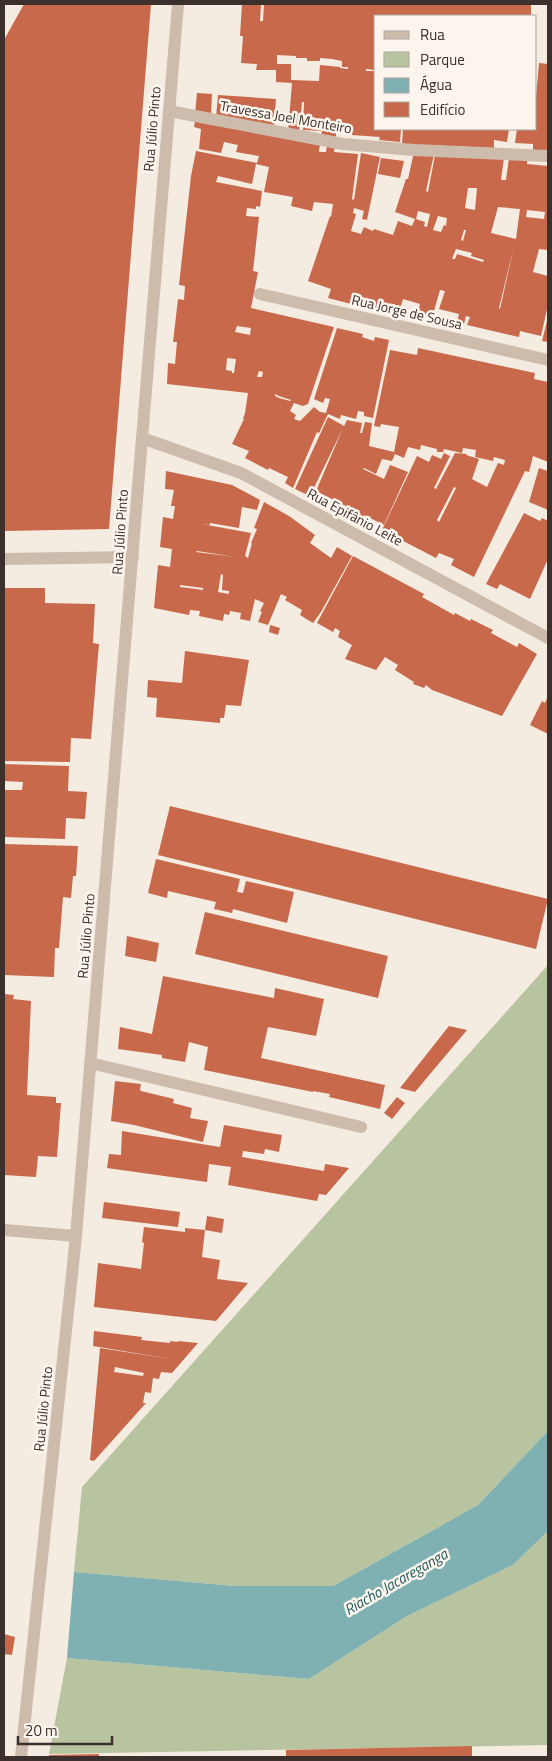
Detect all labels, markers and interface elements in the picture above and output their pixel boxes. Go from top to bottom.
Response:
legend [374,15,537,130]
text: Rua [420,23,445,46]
text: Parque [420,48,465,71]
text: Água [420,73,452,96]
street label: Rua Júlio Pinto [137,85,166,172]
street label: Travessa Joel Monteiro [219,95,353,138]
text: Edifício [420,98,465,121]
street label: Rua Jorge de Sousa [350,289,465,334]
street label: Rua Epifânio Leite [304,482,407,551]
street label: Rua Júlio Pinto [106,489,133,575]
street label: Rua Júlio Pinto [71,892,100,979]
street label: Rua Júlio Pinto [28,1365,57,1453]
water label: Riacho Jacareganga [340,1542,453,1621]
scale bar [18,1714,111,1746]
text: 20 m [25,1719,58,1742]

